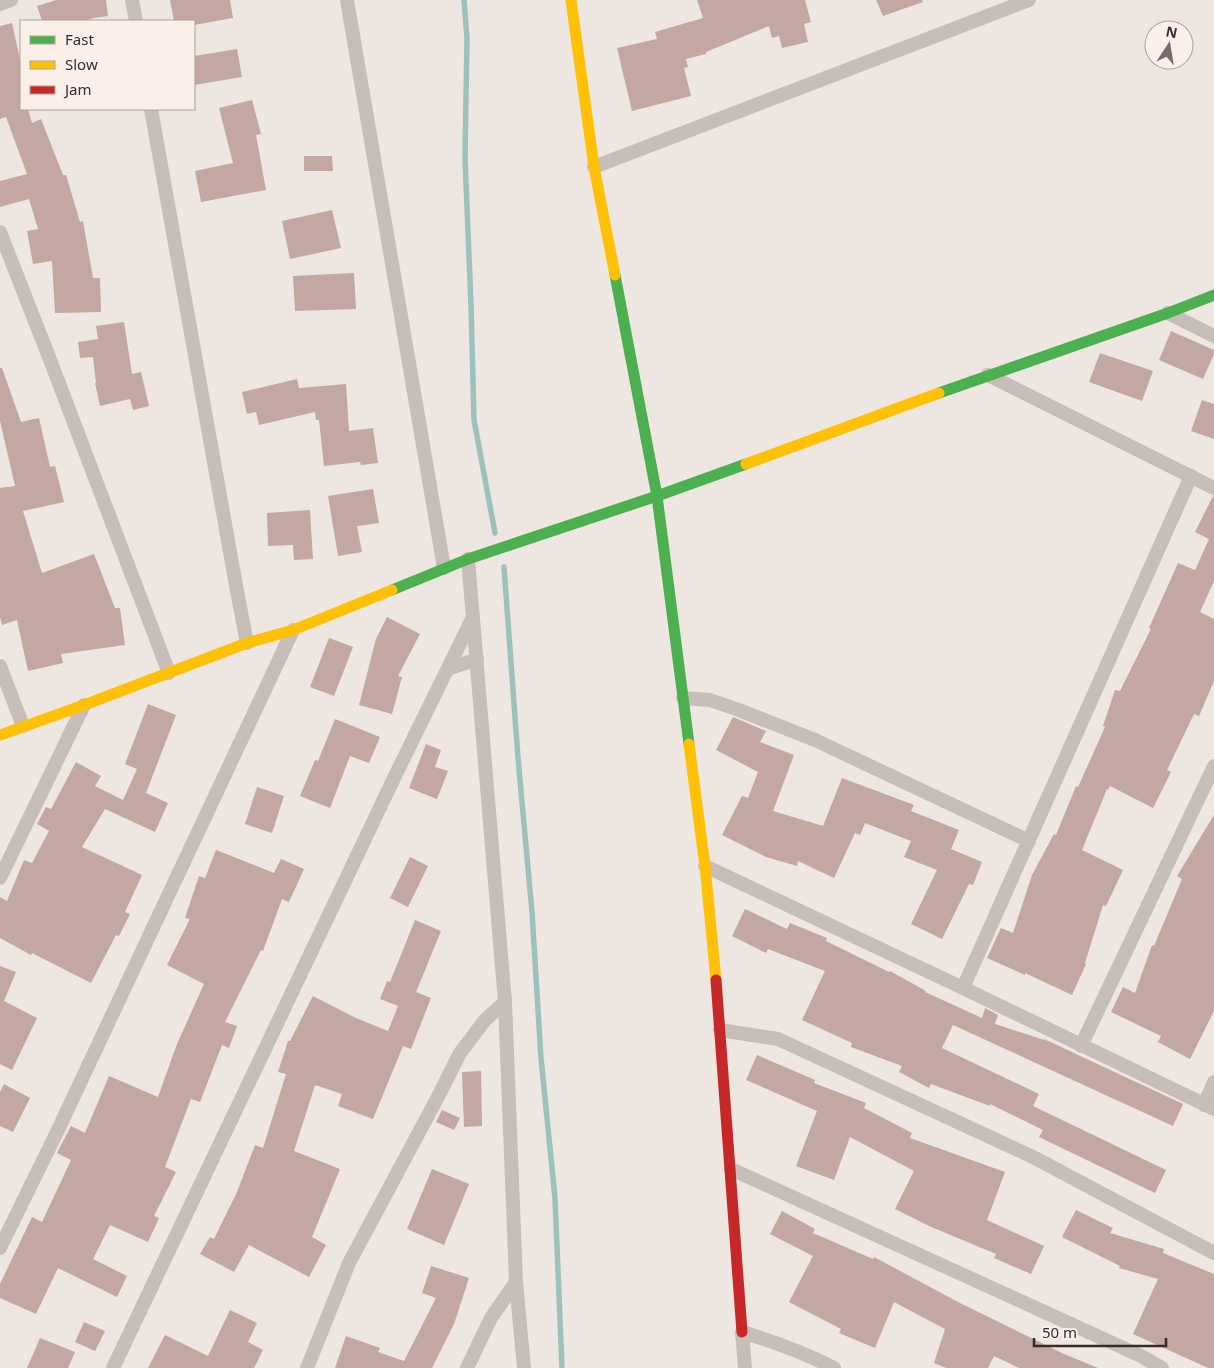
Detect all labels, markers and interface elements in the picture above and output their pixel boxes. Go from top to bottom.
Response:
legend [20,20,195,110]
north arrow [1144,20,1194,70]
text: N [1164,21,1179,42]
text: Fast [65,29,94,49]
text: Slow [65,54,98,74]
text: Jam [63,79,92,99]
scale bar [1034,1316,1166,1348]
text: 50 m [1042,1322,1077,1342]

